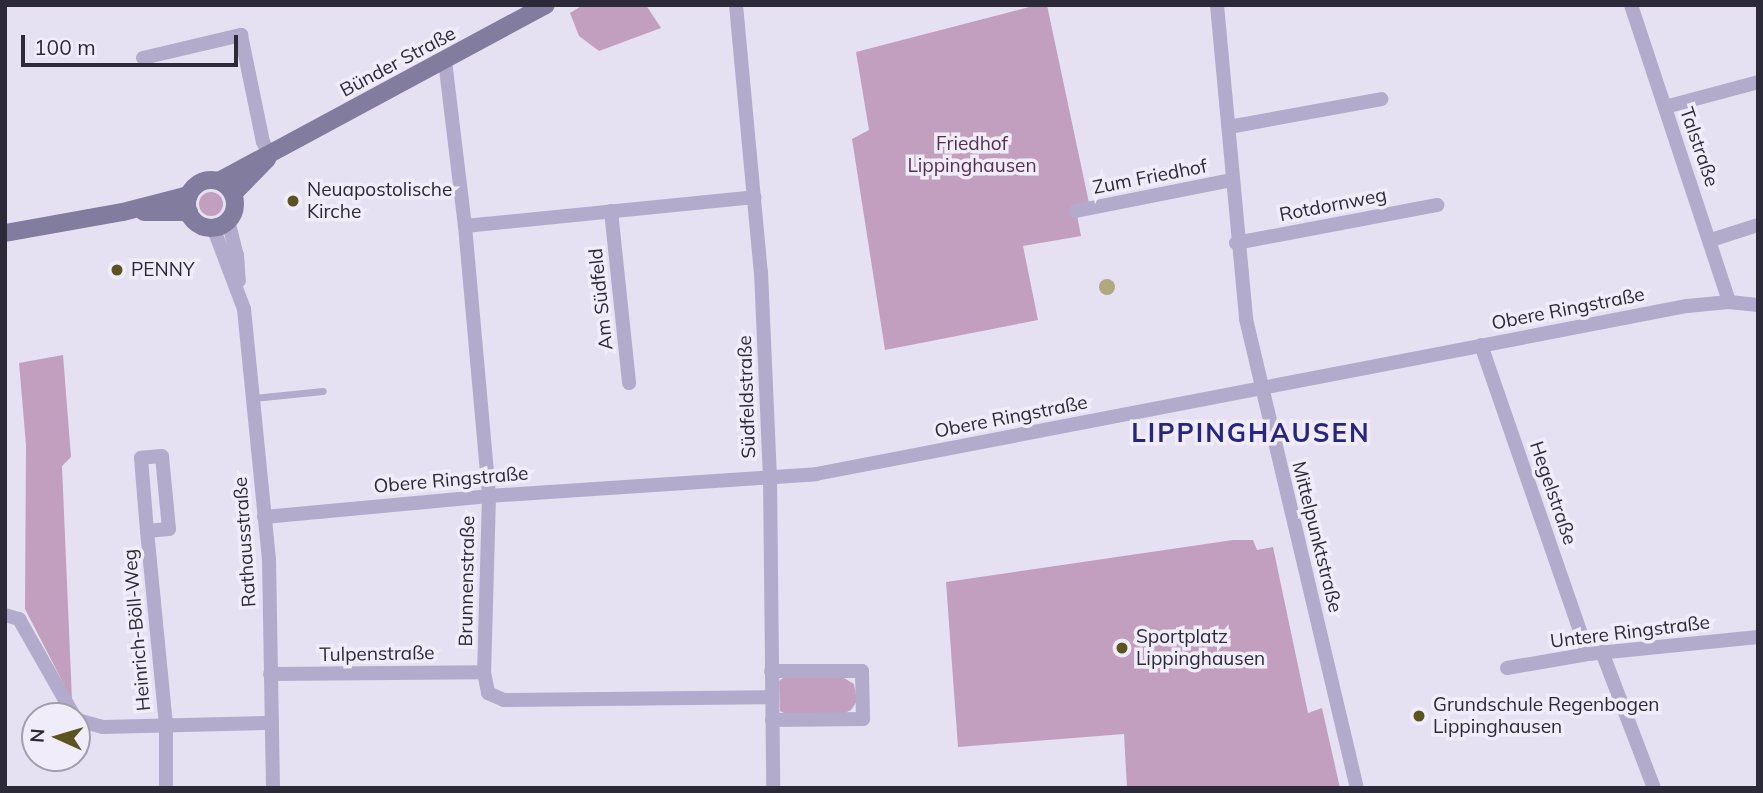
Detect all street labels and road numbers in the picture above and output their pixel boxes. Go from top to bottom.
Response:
street label: Bünder Straße [336,22,460,102]
street label: Talstraße [1675,104,1723,190]
street label: Zum Friedhof [1091,155,1209,199]
street label: Rotdornweg [1278,183,1388,227]
street label: Am Südfeld [584,247,618,351]
street label: Obere Ringstraße [1490,283,1646,335]
street label: Südfeldstraße [733,335,761,459]
street label: Obere Ringstraße [933,391,1089,443]
street label: Hegelstraße [1525,438,1581,548]
street label: Mittelpunktstraße [1287,459,1347,615]
street label: Obere Ringstraße [373,462,529,498]
street label: Rathausstraße [229,476,261,608]
street label: Brunnenstraße [454,515,480,647]
street label: Heinrich-Böll-Weg [119,548,155,712]
street label: Untere Ringstraße [1549,611,1711,653]
street label: Tulpenstraße [319,642,435,666]

